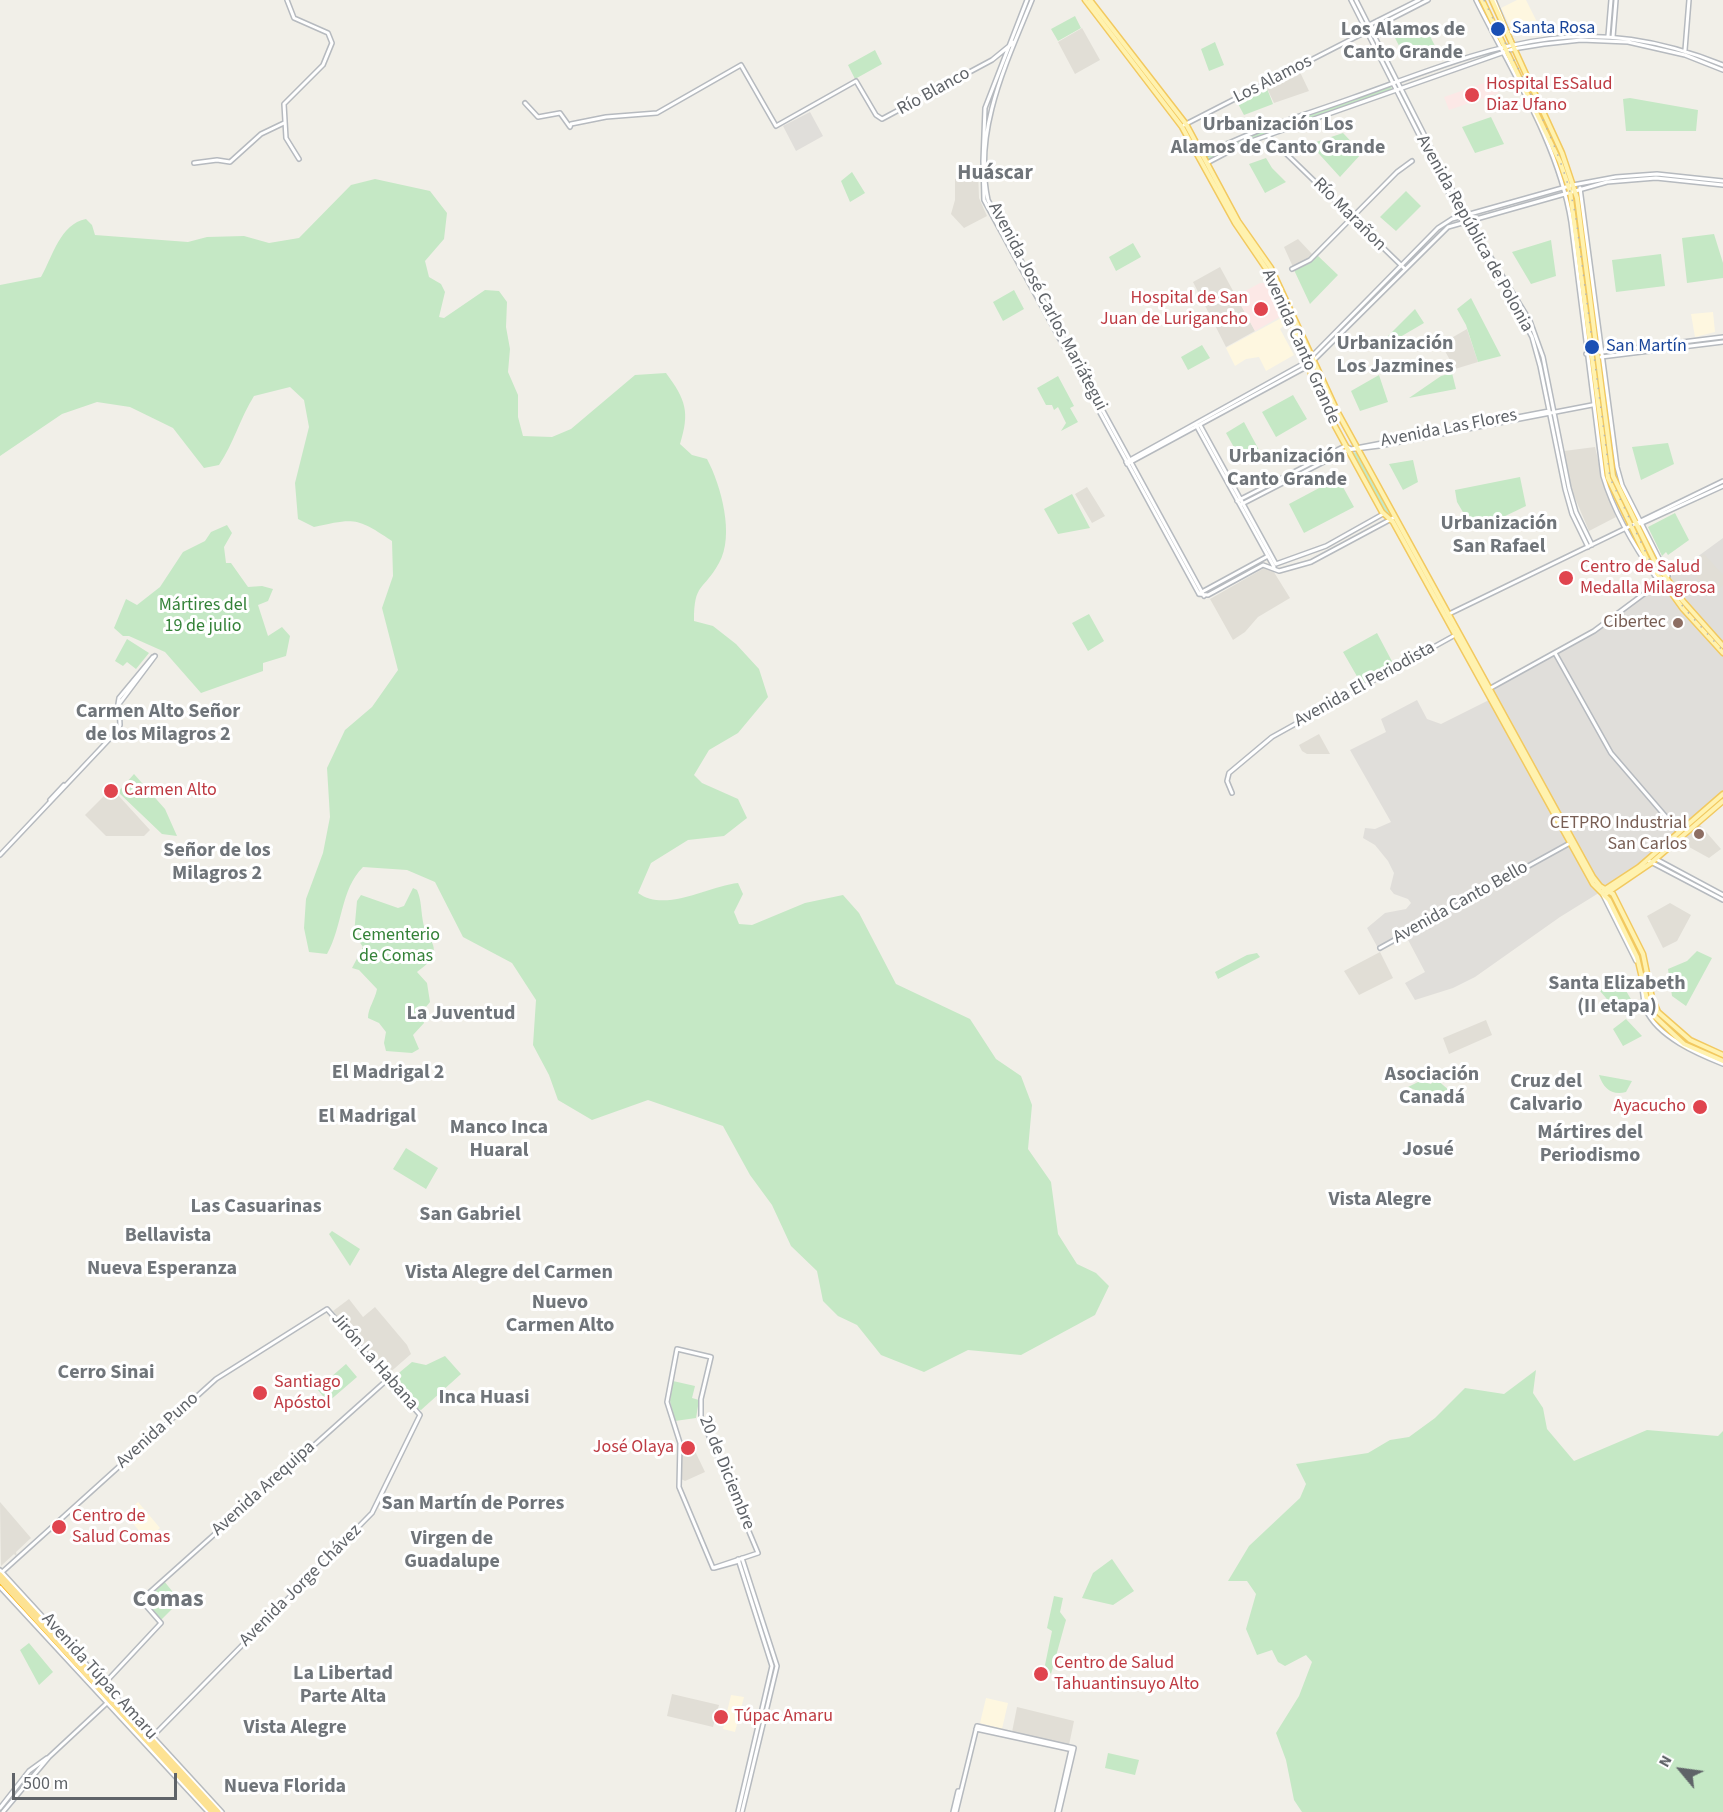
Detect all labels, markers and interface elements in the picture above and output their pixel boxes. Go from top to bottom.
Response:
place label: Santa Rosa [1512,18,1595,40]
district label: Los Alamos de Canto Grande [1341,19,1465,66]
marker: Santa Rosa [1489,20,1507,38]
street label: Los Alamos [1230,51,1316,109]
street label: Río Blanco [894,63,974,121]
place label: Hospital EsSalud Diaz Ufano [1486,74,1612,116]
marker: Hospital EsSalud Diaz Ufano [1463,86,1481,104]
district label: Urbanización Los Alamos de Canto Grande [1171,114,1385,161]
street label: Avenida República de Polonia [1411,132,1537,336]
district label: Huáscar [957,161,1033,187]
street label: Río Marañon [1308,174,1390,256]
street label: Avenida José Carlos Mariátegui [983,199,1111,415]
street label: Avenida Canto Grande [1256,266,1344,428]
place label: Hospital de San Juan de Lurigancho [1100,288,1248,330]
marker: Hospital de San Juan de Lurigancho [1252,300,1270,318]
district label: Urbanización Los Jazmines [1336,333,1454,380]
place label: San Martín [1606,336,1687,358]
marker: San Martín [1583,338,1601,356]
street label: Avenida Las Flores [1379,405,1519,453]
district label: Urbanización Canto Grande [1227,446,1347,493]
district label: Urbanización San Rafael [1441,513,1557,560]
place label: Centro de Salud Medalla Milagrosa [1580,557,1716,600]
marker: Centro de Salud Medalla Milagrosa [1557,569,1575,587]
park label: Mártires del 19 de julio [159,595,247,638]
place label: Cibertec [1603,612,1666,634]
marker: Cibertec [1671,616,1685,630]
street label: Avenida El Periodista [1291,637,1439,733]
district label: Carmen Alto Señor de los Milagros 2 [76,701,240,748]
place label: Carmen Alto [124,780,217,802]
marker: Carmen Alto [102,782,120,800]
place label: CETPRO Industrial San Carlos [1550,813,1687,856]
marker: CETPRO Industrial San Carlos [1692,827,1706,841]
district label: Señor de los Milagros 2 [163,840,271,887]
street label: Avenida Canto Bello [1390,857,1532,949]
park label: Cementerio de Comas [352,925,440,968]
district label: Santa Elizabeth (II etapa) [1548,973,1686,1020]
district label: La Juventud [406,1003,516,1027]
district label: El Madrigal 2 [332,1062,444,1086]
district label: Asociación Canadá [1385,1064,1479,1111]
district label: Cruz del Calvario [1509,1071,1583,1118]
place label: Ayacucho [1613,1096,1686,1118]
marker: Ayacucho [1691,1098,1709,1116]
district label: El Madrigal [318,1106,416,1130]
district label: Manco Inca Huaral [450,1117,548,1164]
district label: Mártires del Periodismo [1537,1122,1643,1169]
district label: Josué [1402,1139,1454,1163]
district label: Vista Alegre [1328,1189,1432,1213]
district label: Las Casuarinas [190,1196,322,1220]
district label: San Gabriel [419,1204,521,1228]
district label: Bellavista [125,1225,211,1249]
district label: Nueva Esperanza [87,1258,237,1282]
district label: Vista Alegre del Carmen [405,1262,613,1286]
district label: Nuevo Carmen Alto [506,1292,614,1339]
street label: Jirón La Habana [326,1309,422,1415]
district label: Cerro Sinai [58,1362,154,1386]
place label: Santiago Apóstol [274,1372,341,1414]
marker: Santiago Apóstol [251,1384,269,1402]
district label: Inca Huasi [439,1387,529,1411]
street label: Avenida Puno [112,1388,204,1474]
street label: 20 de Diciembre [693,1413,759,1533]
street label: Avenida Arequipa [208,1437,320,1541]
place label: José Olaya [593,1437,674,1459]
marker: José Olaya [679,1439,697,1457]
district label: San Martín de Porres [382,1493,564,1517]
place label: Centro de Salud Comas [72,1506,170,1549]
marker: Centro de Salud Comas [50,1518,68,1536]
street label: Avenida Jorge Chávez [235,1520,367,1652]
district label: Virgen de Guadalupe [404,1528,500,1575]
district label: Comas [132,1587,204,1615]
street label: Avenida Túpac Amaru [36,1609,162,1745]
place label: Centro de Salud Tahuantinsuyo Alto [1054,1653,1199,1696]
district label: La Libertad Parte Alta [293,1663,393,1710]
marker: Centro de Salud Tahuantinsuyo Alto [1032,1665,1050,1683]
place label: Túpac Amaru [734,1706,833,1728]
marker: Túpac Amaru [712,1708,730,1726]
district label: Vista Alegre [243,1717,347,1741]
north arrow [1651,1740,1711,1800]
text: N [1653,1751,1677,1771]
scale bar [15,1761,180,1799]
text: 500 m [23,1771,68,1796]
district label: Nueva Florida [224,1776,346,1800]

